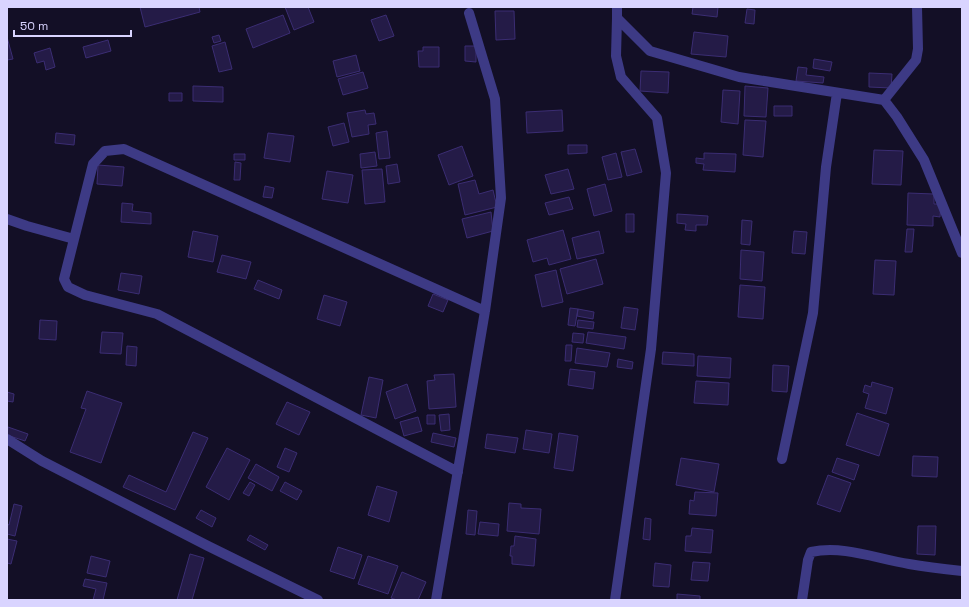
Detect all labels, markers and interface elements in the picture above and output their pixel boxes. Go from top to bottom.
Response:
scale bar [14,12,131,38]
text: 50 m [20,18,48,34]

